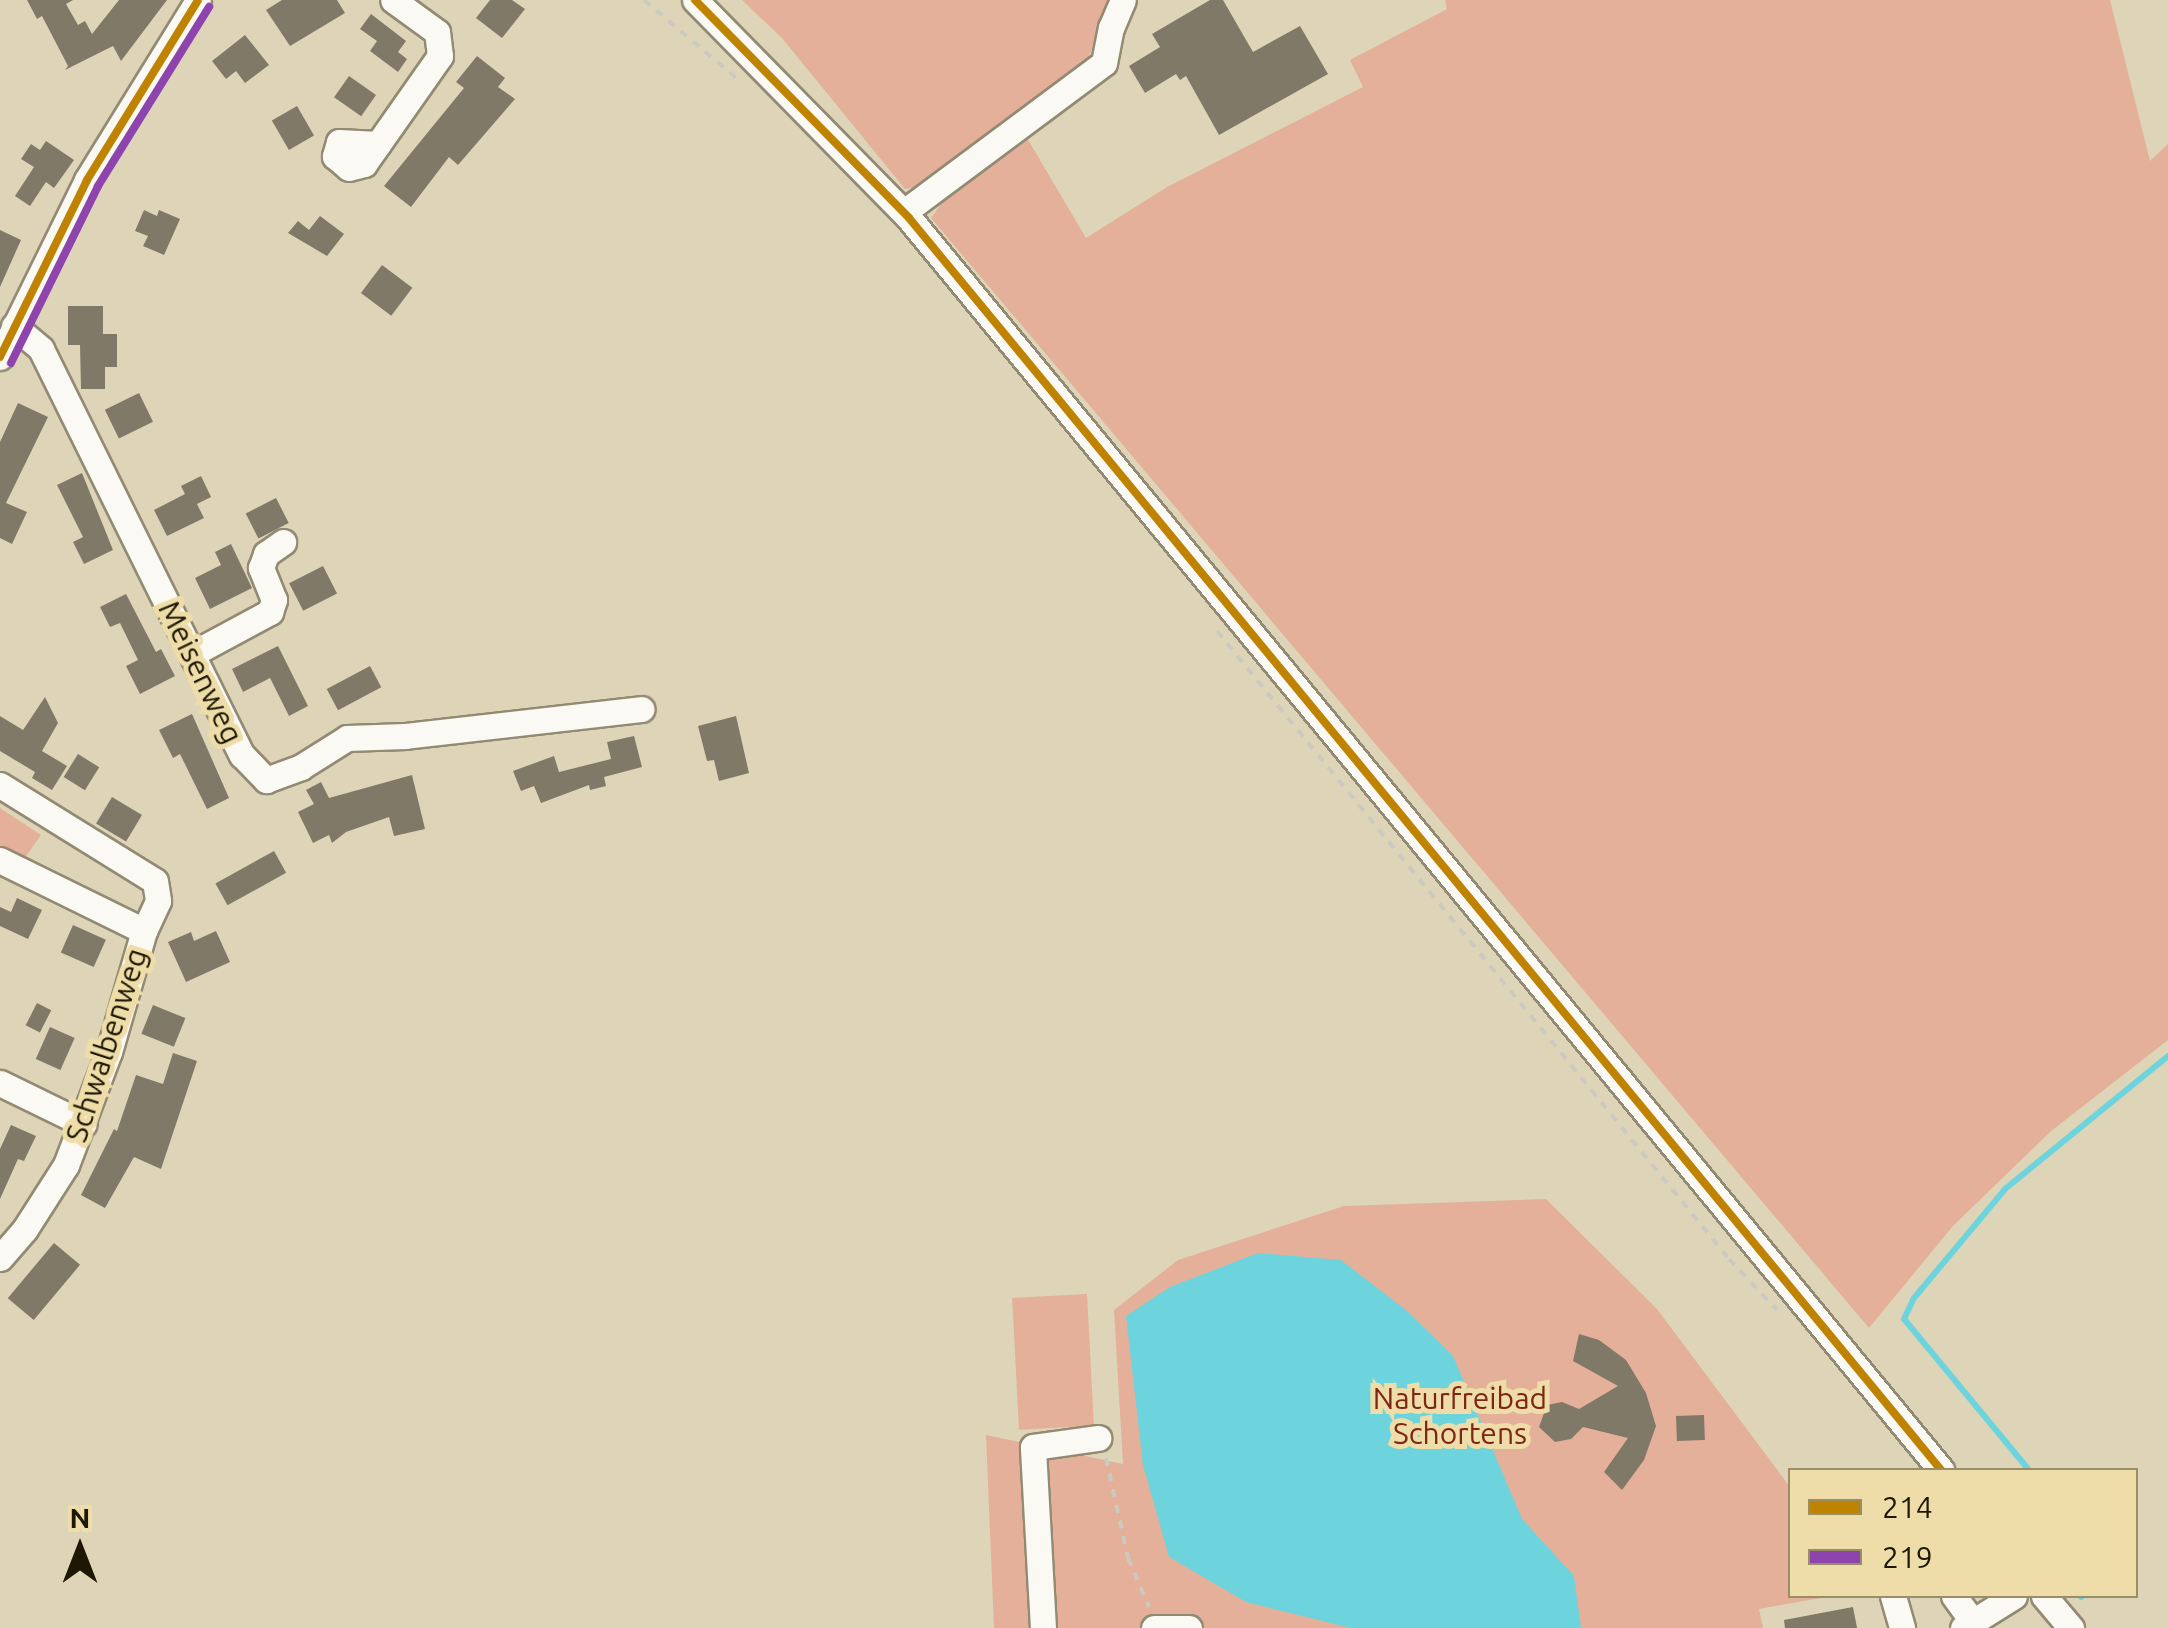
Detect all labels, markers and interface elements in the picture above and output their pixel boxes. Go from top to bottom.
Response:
street label: Meisenweg [151,595,251,749]
street label: Schwalbenweg [58,944,154,1146]
park label: Naturfreibad Schortens [1373,1380,1547,1450]
legend [1788,1468,2138,1598]
text: 214 [1882,1490,1933,1524]
north arrow [30,1498,130,1598]
text: N [70,1502,90,1533]
text: 219 [1882,1540,1933,1574]

